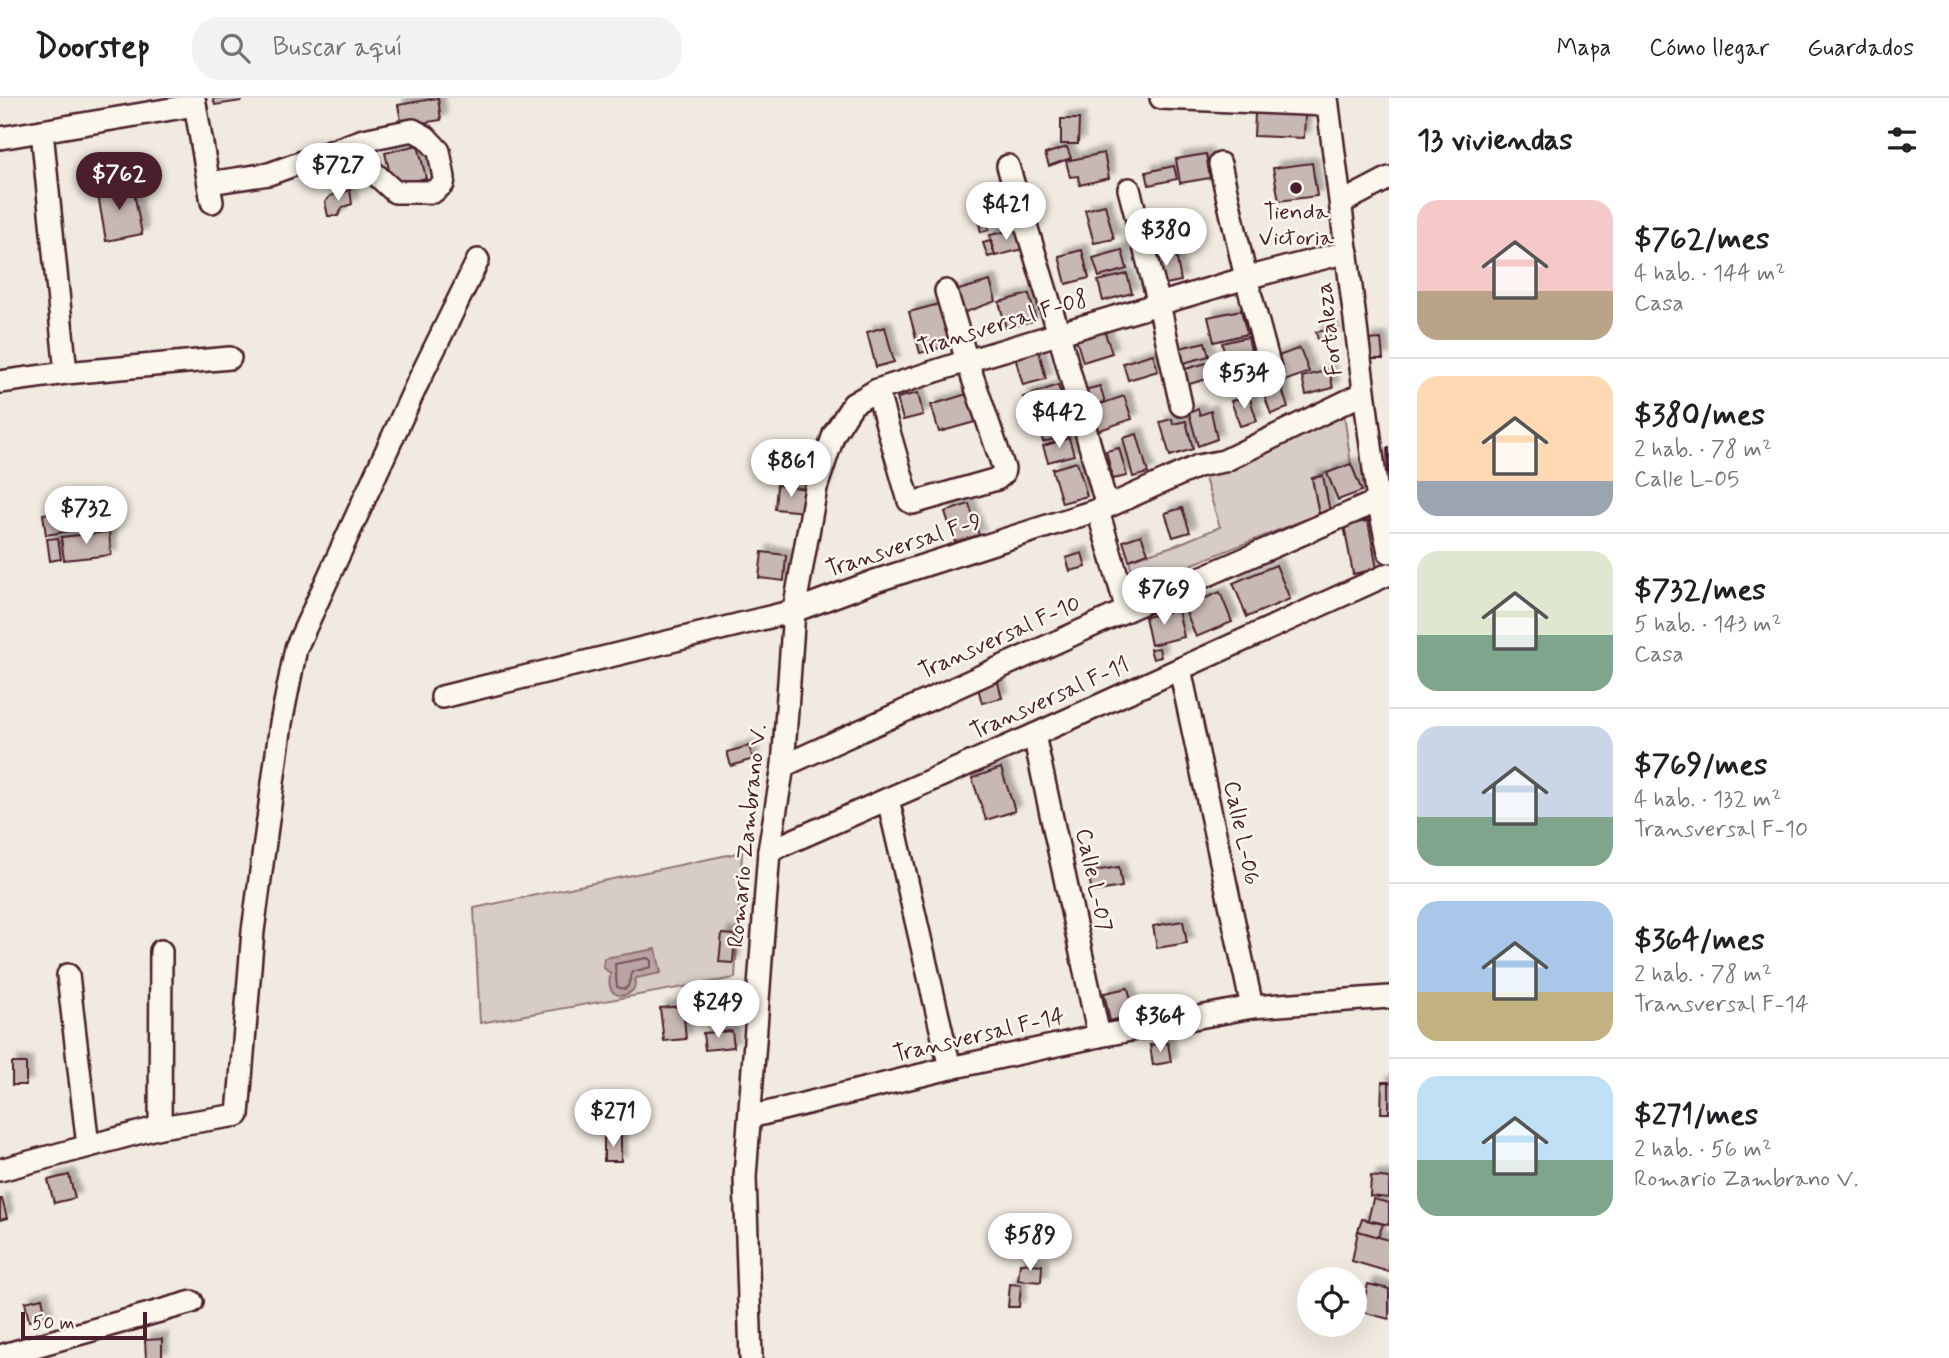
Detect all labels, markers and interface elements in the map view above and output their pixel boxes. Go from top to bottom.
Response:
search box [192,17,682,80]
text: Doorstep [35,26,150,70]
icon: search [216,29,254,67]
text: Buscar aquí [272,31,403,65]
text: Mapa [1556,33,1611,64]
text: Cómo llegar [1649,33,1769,64]
text: Guardados [1807,33,1914,64]
text: 13 viviendas [1417,121,1573,160]
icon: filters [1883,121,1921,159]
pin: $727 [297,144,379,203]
text: $727 [312,151,364,181]
pin: $762 [78,152,160,212]
text: $762 [92,160,146,190]
marker: Tienda Victoria [1288,180,1304,196]
pin: $421 [965,183,1047,242]
text: $421 [982,190,1030,220]
place label: Tienda Victoria [1258,198,1334,254]
pin: $380 [1125,208,1207,268]
text: $380 [1141,216,1191,246]
text: $762/mes [1634,220,1769,259]
icon: home [1473,228,1557,312]
text: 4 hab. · 144 m² [1634,259,1785,289]
street label: Fortaleza [1309,281,1351,377]
street label: Transversal F-08 [914,284,1092,364]
text: Casa [1634,289,1684,319]
pin: $534 [1203,352,1285,411]
text: $534 [1219,359,1269,389]
pin: $442 [1018,390,1100,450]
text: $380/mes [1634,396,1765,435]
text: $442 [1032,398,1086,428]
icon: home [1473,404,1557,488]
text: 2 hab. · 78 m² [1634,435,1772,465]
pin: $861 [750,440,832,499]
text: $861 [767,447,815,477]
text: Calle L-05 [1634,465,1739,495]
pin: $732 [45,486,127,546]
text: $732 [61,494,111,524]
street label: Transversal F-9 [822,507,986,585]
pin: $769 [1123,568,1205,627]
text: $732/mes [1634,571,1766,610]
text: $769 [1138,575,1190,605]
icon: home [1473,579,1557,663]
street label: Transversal F-10 [914,589,1086,687]
text: 5 hab. · 143 m² [1634,610,1782,640]
text: Casa [1634,640,1684,670]
street label: Transversal F-11 [966,651,1134,747]
street label: Romario Zambrano V. [721,723,775,949]
text: $769/mes [1634,746,1767,785]
icon: home [1473,754,1557,838]
street label: Calle L-06 [1215,778,1267,888]
text: 4 hab. · 132 m² [1634,785,1781,815]
text: Transversal F-10 [1634,815,1808,845]
street label: Calle L-07 [1067,826,1119,934]
text: $364/mes [1634,921,1765,960]
icon: home [1473,929,1557,1013]
text: 2 hab. · 78 m² [1634,960,1772,990]
pin: $249 [677,981,759,1040]
text: $249 [693,988,743,1018]
text: Transversal F-14 [1634,990,1809,1020]
pin: $364 [1119,995,1201,1054]
street label: Transversal F-14 [890,1002,1068,1070]
text: $364 [1135,1002,1185,1032]
pin: $271 [572,1090,654,1149]
text: $271/mes [1634,1096,1758,1135]
text: $271 [590,1097,636,1127]
icon: home [1473,1104,1557,1188]
text: 2 hab. · 56 m² [1634,1135,1772,1165]
text: Romario Zambrano V. [1634,1165,1859,1195]
pin: $589 [989,1214,1071,1273]
text: $589 [1004,1221,1056,1251]
map controls [1297,1267,1367,1337]
button: locate [1297,1267,1367,1337]
scale bar [21,1309,147,1341]
text: 50 m [32,1311,75,1336]

